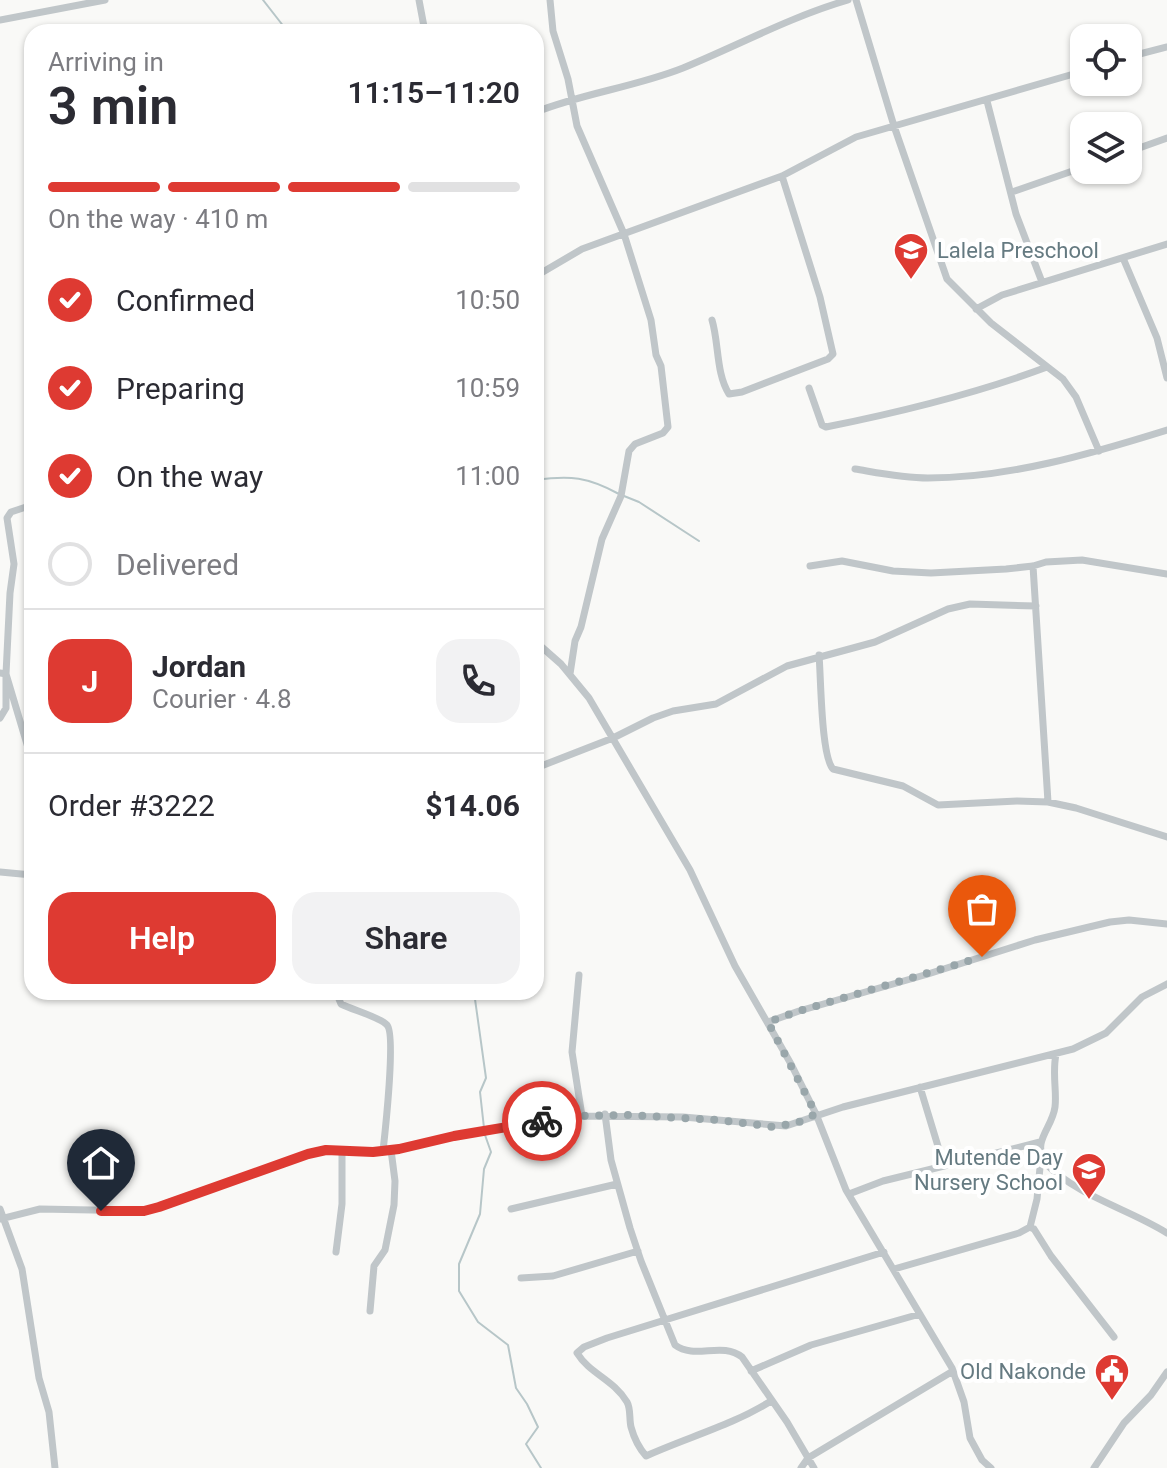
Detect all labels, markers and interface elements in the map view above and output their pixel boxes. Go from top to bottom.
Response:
map controls [1070,24,1142,184]
button: locate [1070,24,1142,96]
text: Arriving in [48,47,164,77]
text: 11:15–11:20 [347,75,520,110]
text: 3 min [48,76,178,137]
button: layers [1070,112,1142,184]
text: On the way · 410 m [48,204,268,234]
school or university icon: Lalela Preschool [892,231,930,281]
place label: Lalela Preschool [937,238,1099,263]
icon: check [48,278,92,322]
text: Confirmed [116,283,255,318]
text: 10:50 [455,285,520,315]
icon: check [48,366,92,410]
text: Preparing [116,371,245,406]
text: 10:59 [455,373,520,403]
icon: check [48,454,92,498]
text: On the way [116,459,263,494]
text: 11:00 [455,461,520,491]
text: Delivered [116,547,239,582]
button: phone [436,639,520,723]
text: Jordan [152,649,246,684]
text: J [82,664,98,699]
text: Courier · 4.8 [152,684,292,714]
text: Order #3222 [48,788,215,823]
text: $14.06 [425,788,520,823]
pin [948,875,1016,957]
icon: bag [960,887,1004,931]
button: Help [48,892,276,984]
button: Share [292,892,520,984]
courier [502,1081,582,1161]
icon: bike [520,1099,564,1143]
pin [67,1129,135,1211]
icon: home [79,1141,123,1185]
place label: Mutende Day Nursery School [914,1145,1064,1195]
school or university icon: Mutende Day Nursery School [1070,1151,1108,1201]
public building icon: Old Nakonde [1093,1352,1131,1402]
place label: Old Nakonde [960,1359,1086,1384]

